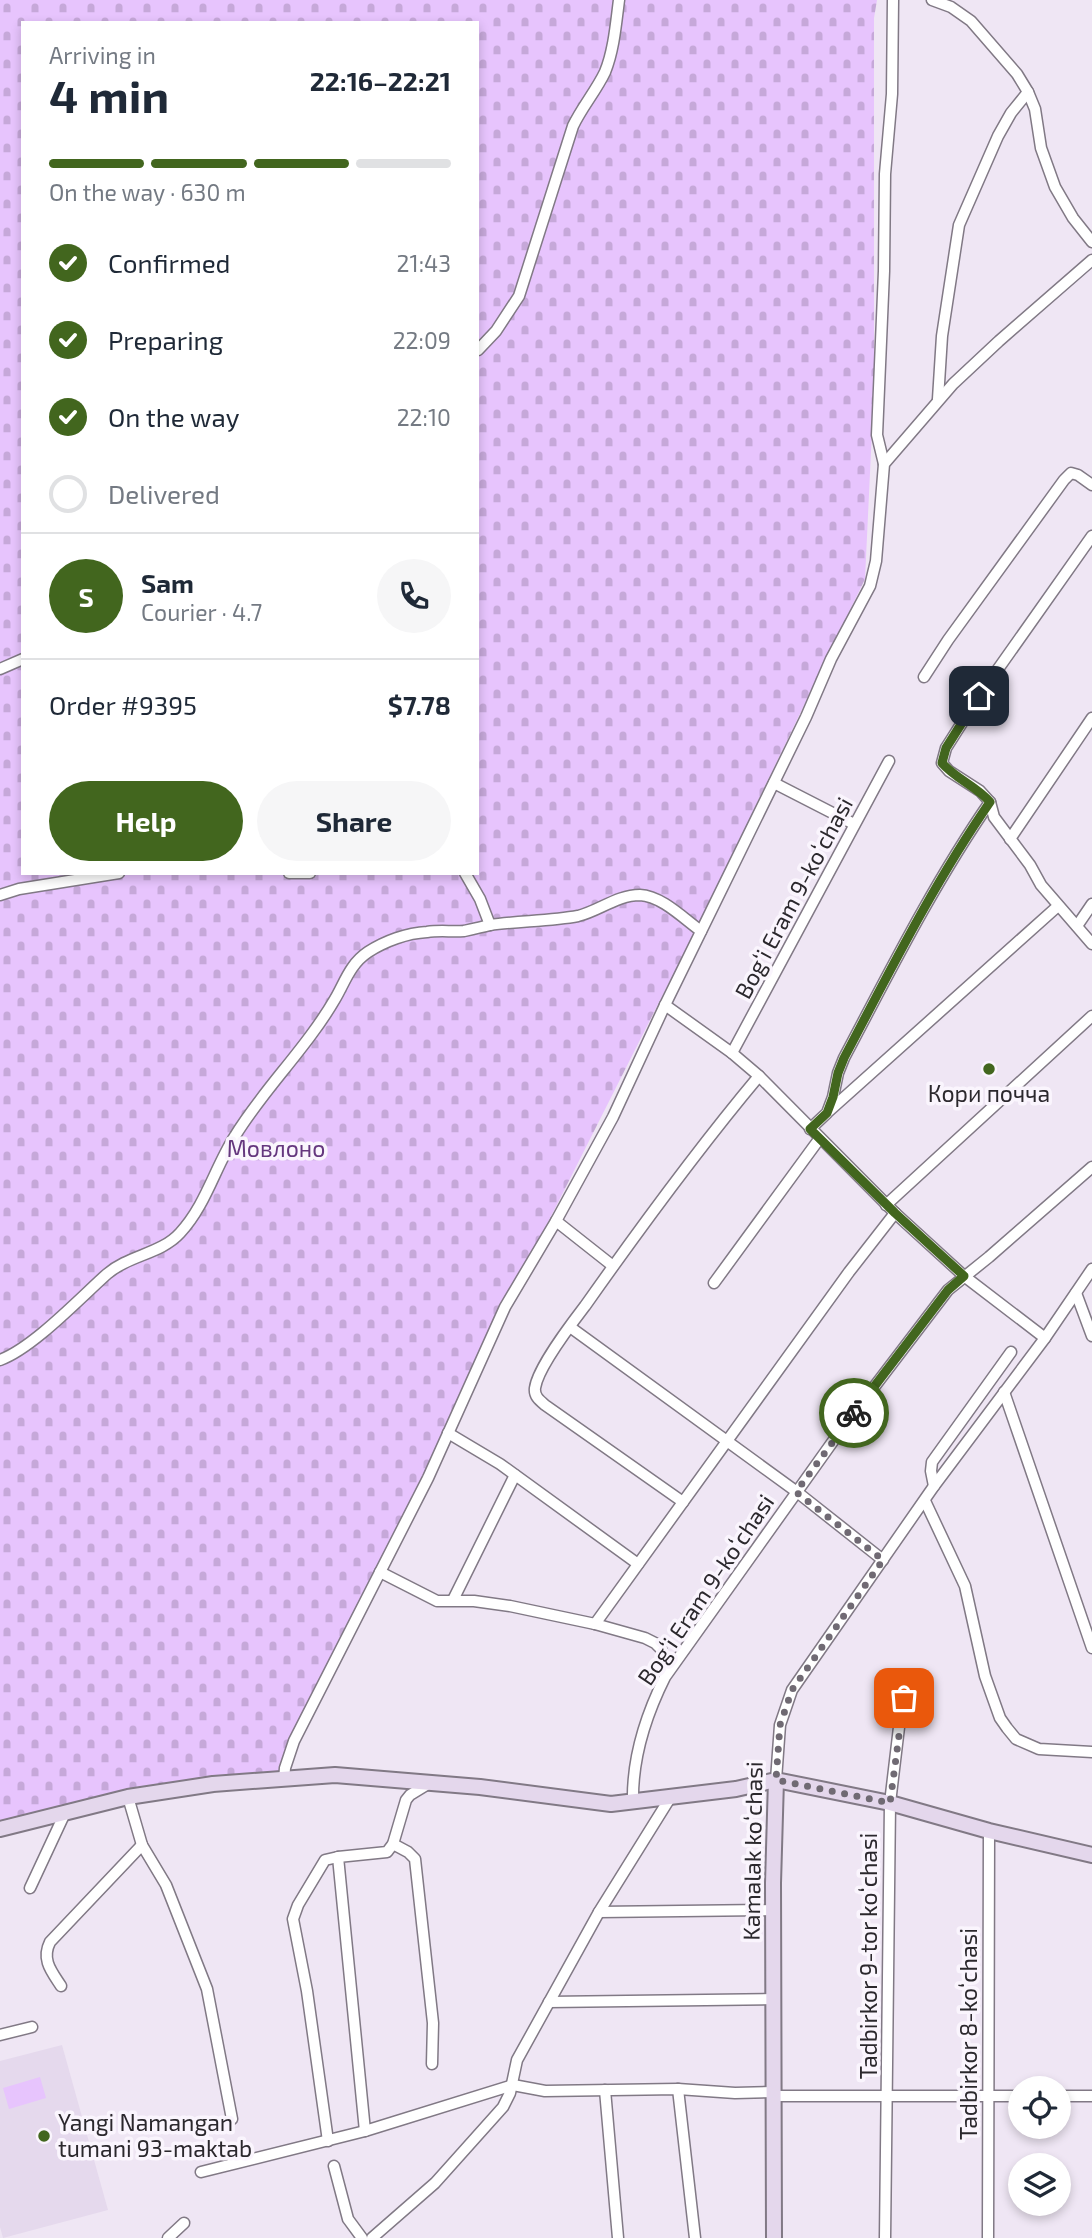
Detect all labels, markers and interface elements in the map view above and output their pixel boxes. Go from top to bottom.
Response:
text: Arriving in [49,41,156,69]
text: 22:16–22:21 [310,65,451,96]
text: 4 min [49,67,169,122]
text: On the way · 630 m [49,178,246,206]
icon: check [49,244,87,282]
text: Confirmed [108,247,231,278]
text: 21:43 [397,249,451,277]
icon: check [49,321,87,359]
text: Preparing [108,324,223,355]
text: 22:09 [393,326,451,354]
icon: check [49,398,87,436]
text: On the way [108,401,239,432]
text: 22:10 [397,403,451,431]
text: Delivered [108,478,220,509]
button: phone [377,559,451,633]
text: Sam [141,567,194,598]
text: S [78,581,94,612]
text: Courier · 4.7 [141,598,262,626]
pin [949,666,1009,726]
icon: home [960,677,998,715]
text: Order #9395 [49,689,197,720]
text: $7.78 [388,689,451,720]
button: Help [49,781,243,861]
button: Share [257,781,451,861]
street label: Bogʻi Eram 9-koʻchasi [728,792,858,1003]
marker: Кори почча [981,1061,997,1077]
place label: Кори почча [928,1079,1050,1107]
park label: Мовлоно [227,1134,325,1162]
courier [819,1378,889,1448]
icon: bike [835,1394,873,1432]
street label: Bogʻi Eram 9-koʻchasi [631,1489,779,1690]
pin [874,1668,934,1728]
icon: bag [885,1679,923,1717]
street label: Kamalak koʻchasi [736,1761,768,1941]
street label: Tadbirkor 9-tor koʻchasi [854,1833,882,2079]
street label: Tadbirkor 8-koʻchasi [954,1928,982,2140]
map controls [1008,2076,1071,2216]
button: locate [1008,2076,1071,2139]
place label: Yangi Namangan tumani 93-maktab [58,2108,252,2162]
marker: Yangi Namangan tumani 93-maktab [36,2128,52,2144]
button: layers [1008,2153,1071,2216]

